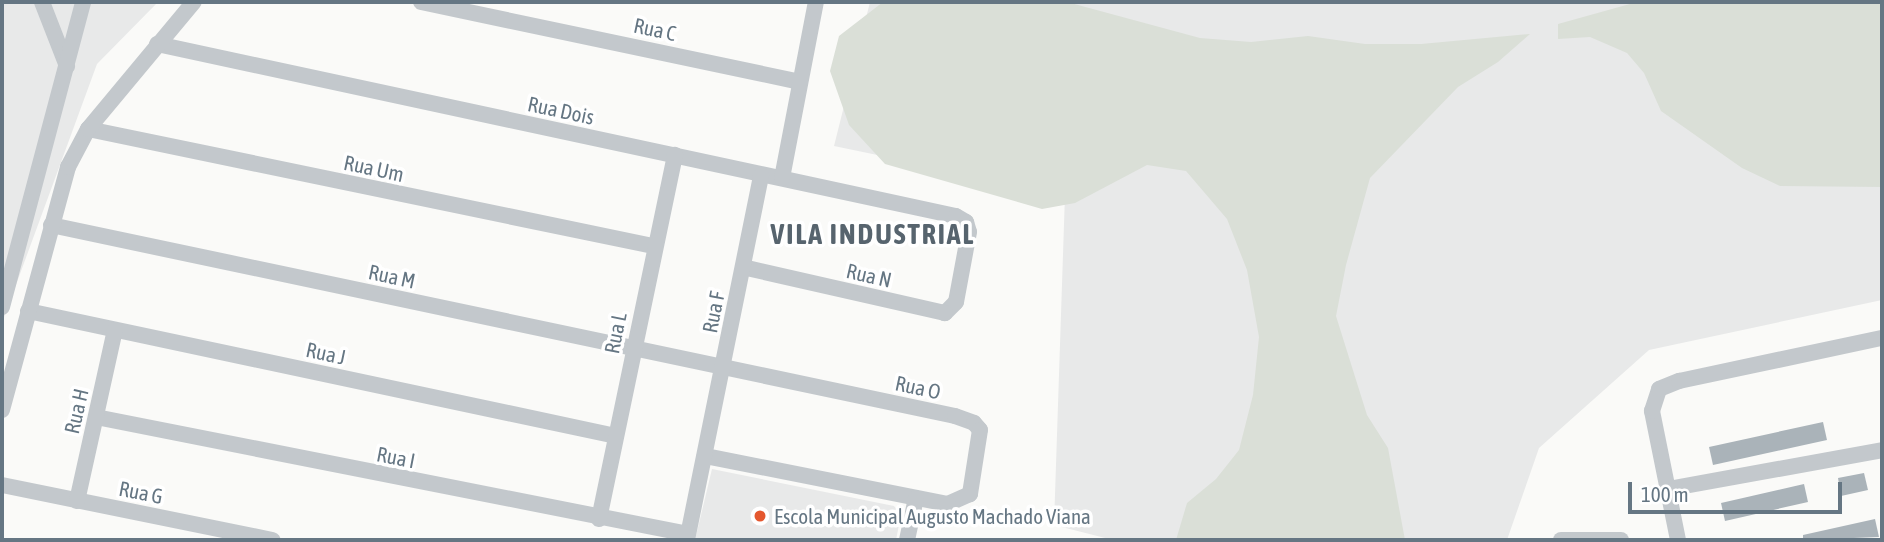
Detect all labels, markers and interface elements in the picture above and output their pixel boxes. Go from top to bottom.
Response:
street label: Rua C [631,12,679,46]
street label: Rua Dois [526,91,596,129]
street label: Rua Um [342,149,406,187]
district label: VILA INDUSTRIAL [772,217,974,251]
street label: Rua N [844,258,894,292]
street label: Rua M [366,259,418,293]
street label: Rua F [697,289,729,335]
street label: Rua L [599,310,631,356]
street label: Rua J [304,337,348,369]
street label: Rua O [893,370,943,404]
street label: Rua H [59,386,93,436]
street label: Rua I [375,441,417,473]
scale bar [1632,468,1846,512]
street label: Rua G [117,475,165,509]
text: 100 m [1641,482,1689,506]
place label: Escola Municipal Augusto Machado Viana [774,503,1091,529]
marker: Escola Municipal Augusto Machado Viana [752,508,768,524]

